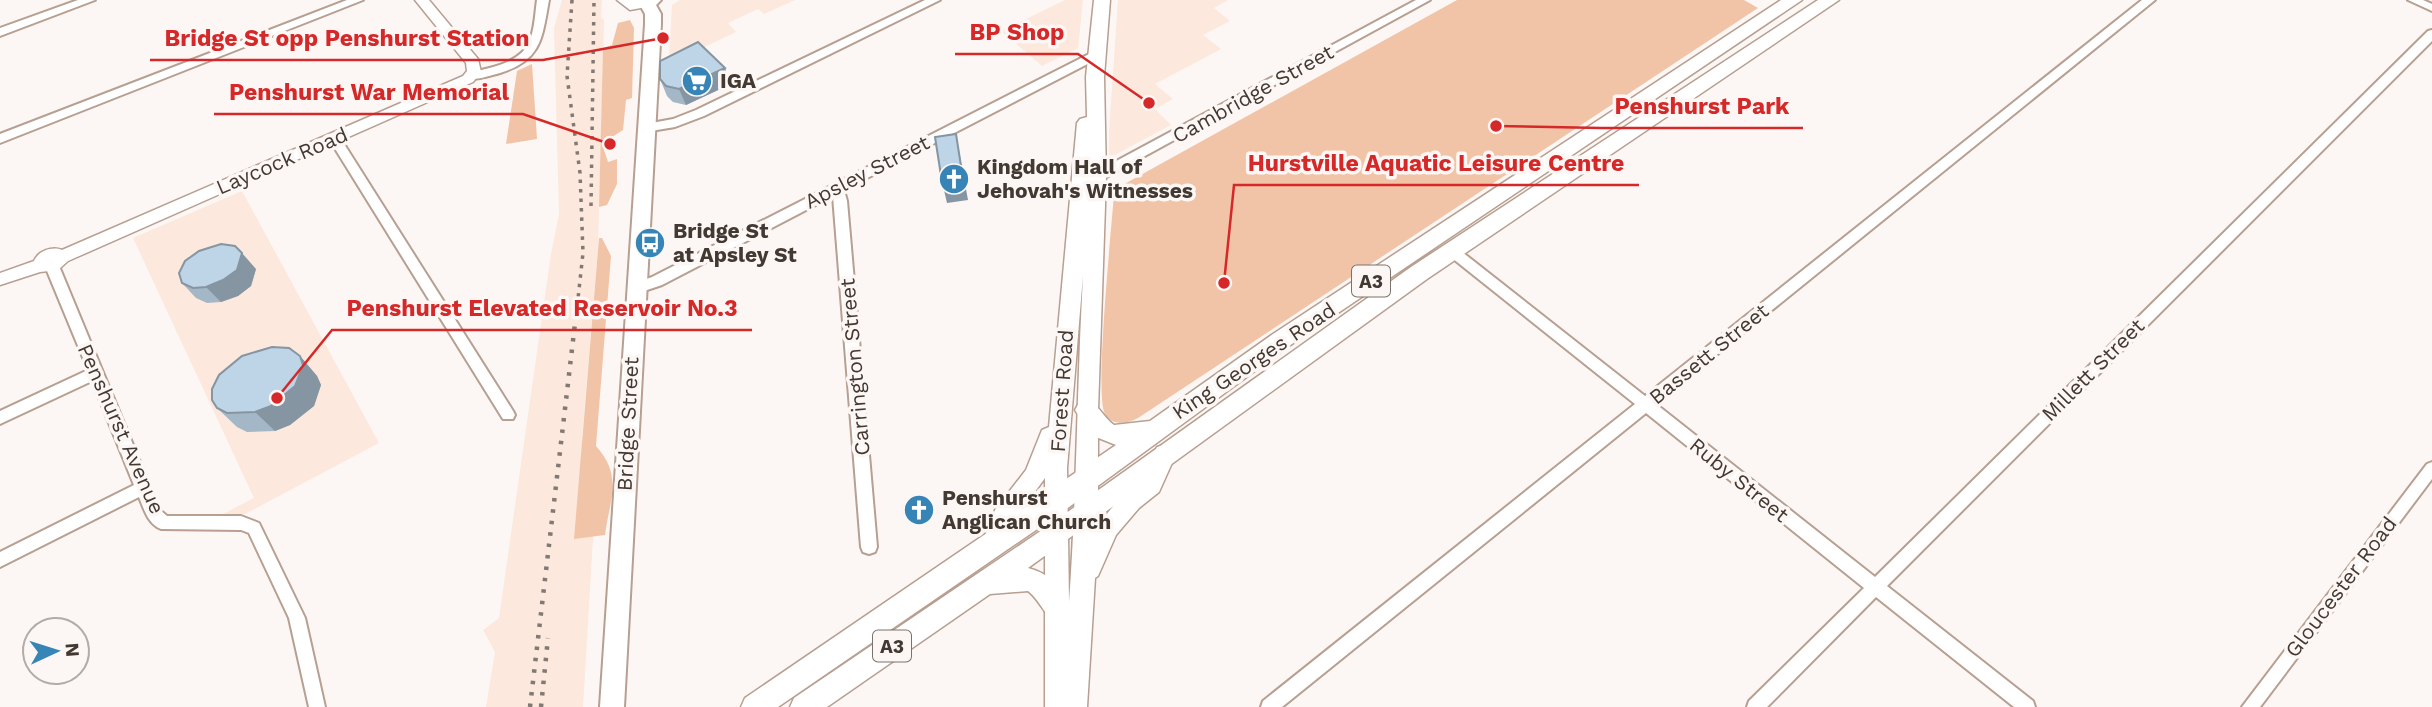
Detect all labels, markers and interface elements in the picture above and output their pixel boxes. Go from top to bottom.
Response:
callout: BP Shop [955,10,1078,54]
callout: Bridge St opp Penshurst Station [150,16,543,60]
text: BP Shop [970,19,1064,46]
text: Bridge St opp Penshurst Station [165,25,529,52]
street label: Cambridge Street [1168,39,1338,148]
supermarket icon: IGA [680,64,714,98]
place label: IGA [720,68,757,93]
callout: Penshurst War Memorial [214,70,523,114]
text: Penshurst War Memorial [229,79,509,106]
callout: Penshurst Park [1601,84,1803,128]
text: Penshurst Park [1615,93,1790,120]
street label: Laycock Road [212,122,351,200]
street label: Apsley Street [800,129,934,214]
callout: Hurstville Aquatic Leisure Centre [1234,141,1639,185]
text: Hurstville Aquatic Leisure Centre [1248,150,1624,177]
place label: Kingdom Hall of Jehovah's Witnesses [977,154,1193,203]
church icon: Kingdom Hall of Jehovah's Witnesses [937,162,971,196]
place label: Bridge St at Apsley St [673,218,797,267]
bus stop icon: Bridge St at Apsley St [633,226,667,260]
road number: A3 [1352,266,1390,296]
street label: Carrington Street [834,277,875,457]
callout: Penshurst Elevated Reservoir No.3 [332,286,752,330]
text: Penshurst Elevated Reservoir No.3 [346,295,738,322]
street label: King Georges Road [1167,297,1340,424]
street label: Bassett Street [1644,298,1773,409]
street label: Millett Street [2036,313,2149,426]
street label: Forest Road [1045,329,1078,453]
street label: Penshurst Avenue [73,340,170,518]
street label: Bridge Street [611,356,644,492]
street label: Ruby Street [1685,432,1794,527]
place label: Penshurst Anglican Church [942,485,1111,534]
church icon: Penshurst Anglican Church [902,493,936,527]
street label: Gloucester Road [2280,511,2402,662]
north arrow [21,616,91,686]
road number: A3 [873,631,911,662]
text: N [60,642,84,658]

